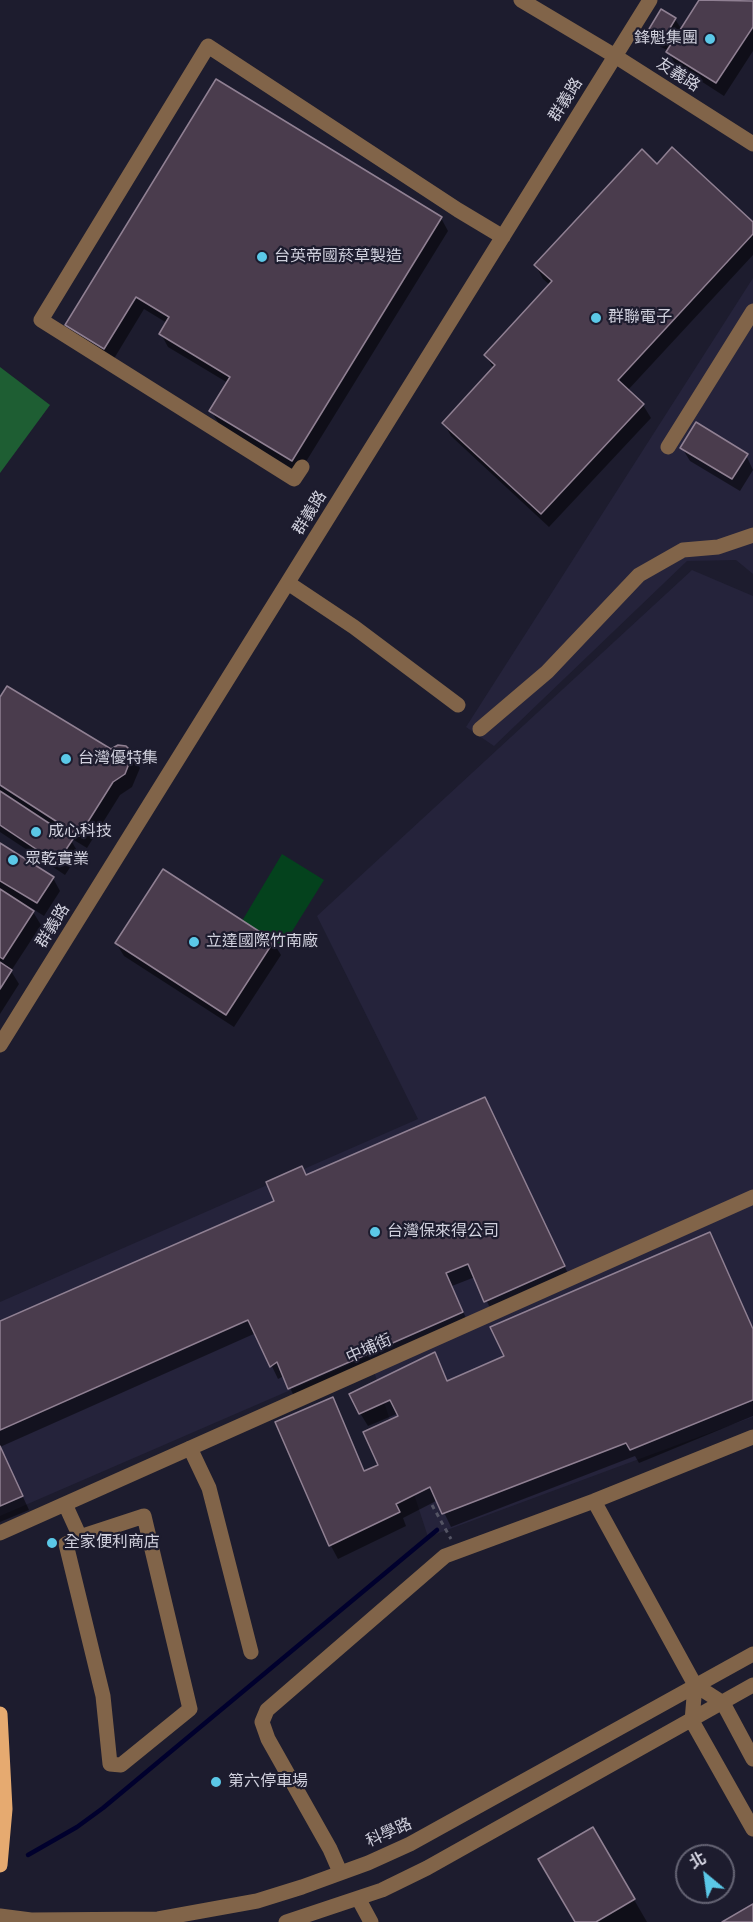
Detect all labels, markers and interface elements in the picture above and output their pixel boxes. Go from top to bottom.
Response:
place label: 鋒魁集團 [634,29,698,49]
marker: 鋒魁集團 [703,32,717,46]
street label: 友義路 [653,54,703,96]
street label: 群義路 [545,75,587,125]
place label: 台英帝國菸草製造 [274,247,402,267]
marker: 台英帝國菸草製造 [255,250,269,264]
place label: 群聯電子 [608,308,672,328]
marker: 群聯電子 [589,311,603,325]
street label: 群義路 [289,488,331,538]
place label: 台灣優特集 [78,749,158,769]
marker: 台灣優特集 [59,752,73,766]
place label: 成心科技 [48,822,112,842]
marker: 成心科技 [29,825,43,839]
place label: 眾乾實業 [25,850,89,870]
marker: 眾乾實業 [6,853,20,867]
street label: 群義路 [32,901,74,951]
place label: 立達國際竹南廠 [206,932,318,952]
marker: 立達國際竹南廠 [187,935,201,949]
place label: 台灣保來得公司 [387,1222,499,1242]
marker: 台灣保來得公司 [368,1225,382,1239]
street label: 中埔街 [343,1330,395,1368]
place label: 全家便利商店 [64,1533,160,1553]
marker: 全家便利商店 [45,1536,59,1550]
place label: 第六停車場 [228,1772,308,1792]
marker: 第六停車場 [209,1775,223,1789]
street label: 科學路 [363,1814,415,1852]
north arrow [675,1844,735,1904]
text: 北 [685,1847,710,1874]

